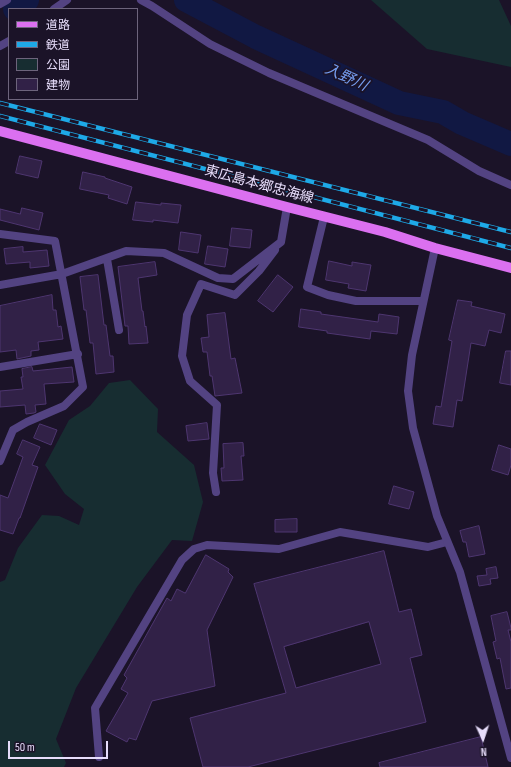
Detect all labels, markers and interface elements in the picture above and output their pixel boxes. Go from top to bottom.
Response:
legend [8,8,138,100]
text: 道路 [46,18,70,33]
text: 鉄道 [46,38,70,53]
text: 公園 [46,58,70,73]
water label: 入野川 [322,60,370,96]
text: 建物 [46,78,70,93]
street label: 東広島本郷忠海線 [203,162,315,208]
north arrow [463,719,503,759]
scale bar [10,733,110,759]
text: 50 m [15,740,35,755]
text: N [480,745,487,758]

